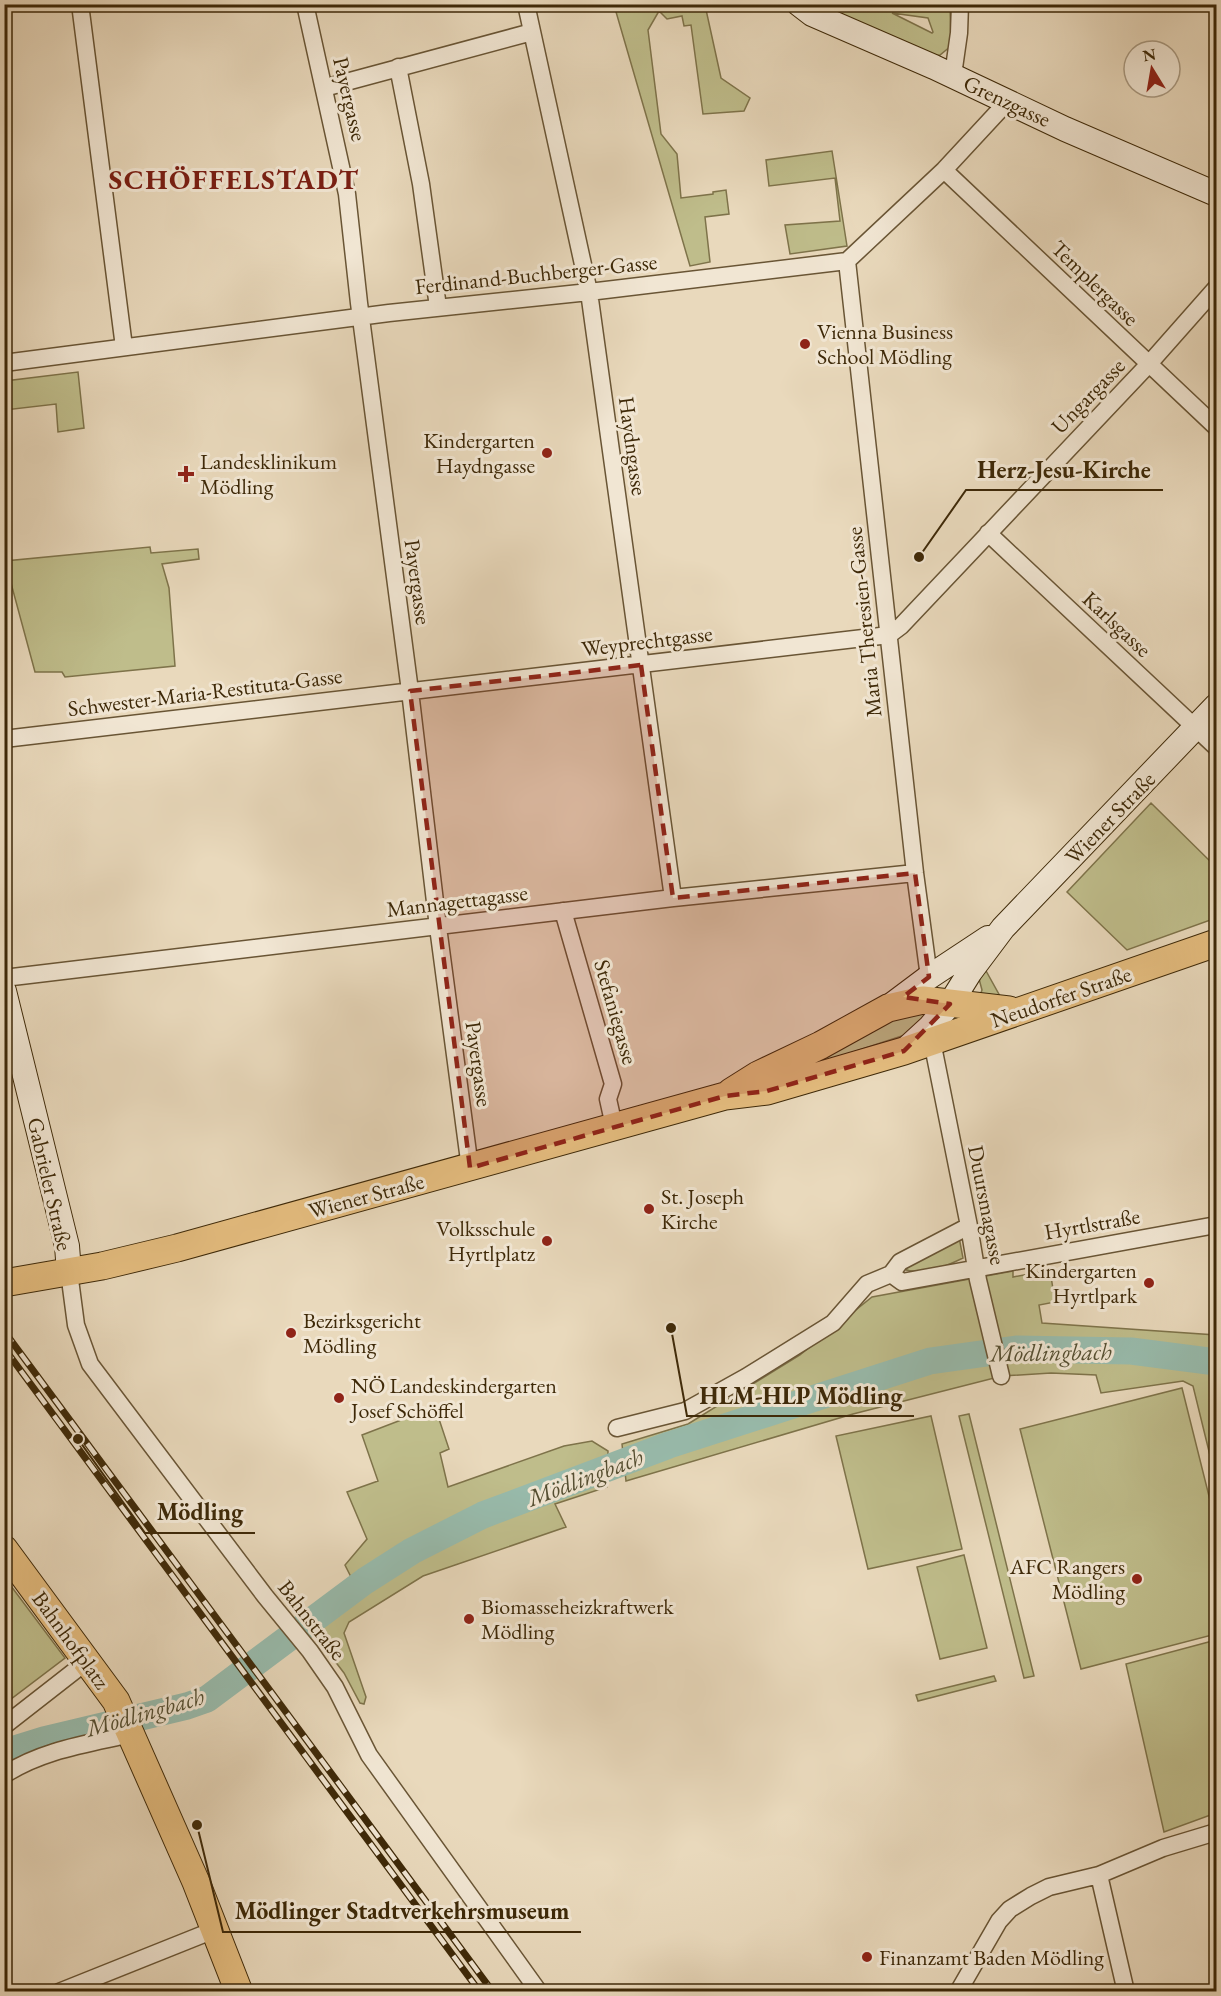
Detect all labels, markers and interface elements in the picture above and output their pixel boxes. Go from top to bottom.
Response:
north arrow [1122,39,1182,99]
text: N [1141,43,1158,66]
street label: Payergasse [326,54,374,144]
street label: Grenzgasse [959,68,1056,134]
district label: SCHÖFFELSTADT [108,161,360,197]
street label: Templergasse [1045,234,1146,332]
street label: Ferdinand-Buchberger-Gasse [413,247,659,301]
place label: Vienna Business School Mödling [817,317,953,371]
marker: Vienna Business School Mödling [798,337,812,351]
street label: Ungargasse [1045,352,1132,440]
street label: Haydngasse [612,395,654,498]
place label: Kindergarten Haydngasse [423,426,535,480]
marker: Kindergarten Haydngasse [540,446,554,460]
place label: Landesklinikum Mödling [200,447,337,501]
callout: Herz-Jesu-Kirche [966,448,1163,490]
text: Herz-Jesu-Kirche [977,454,1151,485]
marker: Landesklinikum Mödling [177,465,195,483]
street label: Maria Theresien-Gasse [840,525,888,718]
street label: Payergasse [398,538,438,627]
street label: Karlsgasse [1076,585,1158,664]
street label: Weyprechtgasse [580,619,714,663]
street label: Schwester-Maria-Restituta-Gasse [66,661,344,723]
street label: Wiener Straße [1058,765,1162,871]
street label: Mannagettagasse [385,878,530,924]
street label: Stefaniegasse [587,956,645,1068]
street label: Neudorfer Straße [987,959,1135,1035]
street label: Payergasse [459,1020,499,1109]
street label: Gabrieler Straße [21,1114,80,1254]
street label: Duursmagasse [961,1143,1013,1268]
street label: Wiener Straße [305,1167,427,1225]
place label: St. Joseph Kirche [661,1182,744,1236]
street label: Hyrtlstraße [1042,1201,1143,1247]
marker: St. Joseph Kirche [642,1202,656,1216]
place label: Volksschule Hyrtlplatz [436,1214,536,1268]
marker: Volksschule Hyrtlplatz [540,1234,554,1248]
place label: Kindergarten Hyrtlpark [1025,1256,1138,1310]
marker: Kindergarten Hyrtlpark [1142,1276,1156,1290]
place label: Bezirksgericht Mödling [303,1306,421,1360]
marker: Bezirksgericht Mödling [284,1326,298,1340]
water label: Mödlingbach [988,1335,1112,1369]
place label: NÖ Landeskindergarten Josef Schöffel [349,1371,557,1425]
callout: HLM-HLP Mödling [687,1374,914,1416]
text: HLM-HLP Mödling [700,1380,903,1412]
marker: NÖ Landeskindergarten Josef Schöffel [332,1391,346,1405]
water label: Mödlingbach [521,1441,648,1514]
callout: Mödling [145,1491,255,1533]
text: Mödling [157,1496,244,1528]
place label: AFC Rangers Mödling [1009,1552,1125,1606]
marker: AFC Rangers Mödling [1130,1572,1144,1586]
street label: Bahnstraße [271,1574,353,1666]
street label: Bahnhofplatz [26,1585,117,1695]
place label: Biomasseheizkraftwerk Mödling [481,1592,674,1646]
marker: Biomasseheizkraftwerk Mödling [462,1612,476,1626]
water label: Mödlingbach [80,1680,208,1744]
callout: Mödlinger Stadtverkehrsmuseum [223,1890,581,1932]
text: Mödlinger Stadtverkehrsmuseum [235,1895,569,1927]
place label: Finanzamt Baden Mödling [879,1943,1104,1972]
marker: Finanzamt Baden Mödling [860,1950,874,1964]

